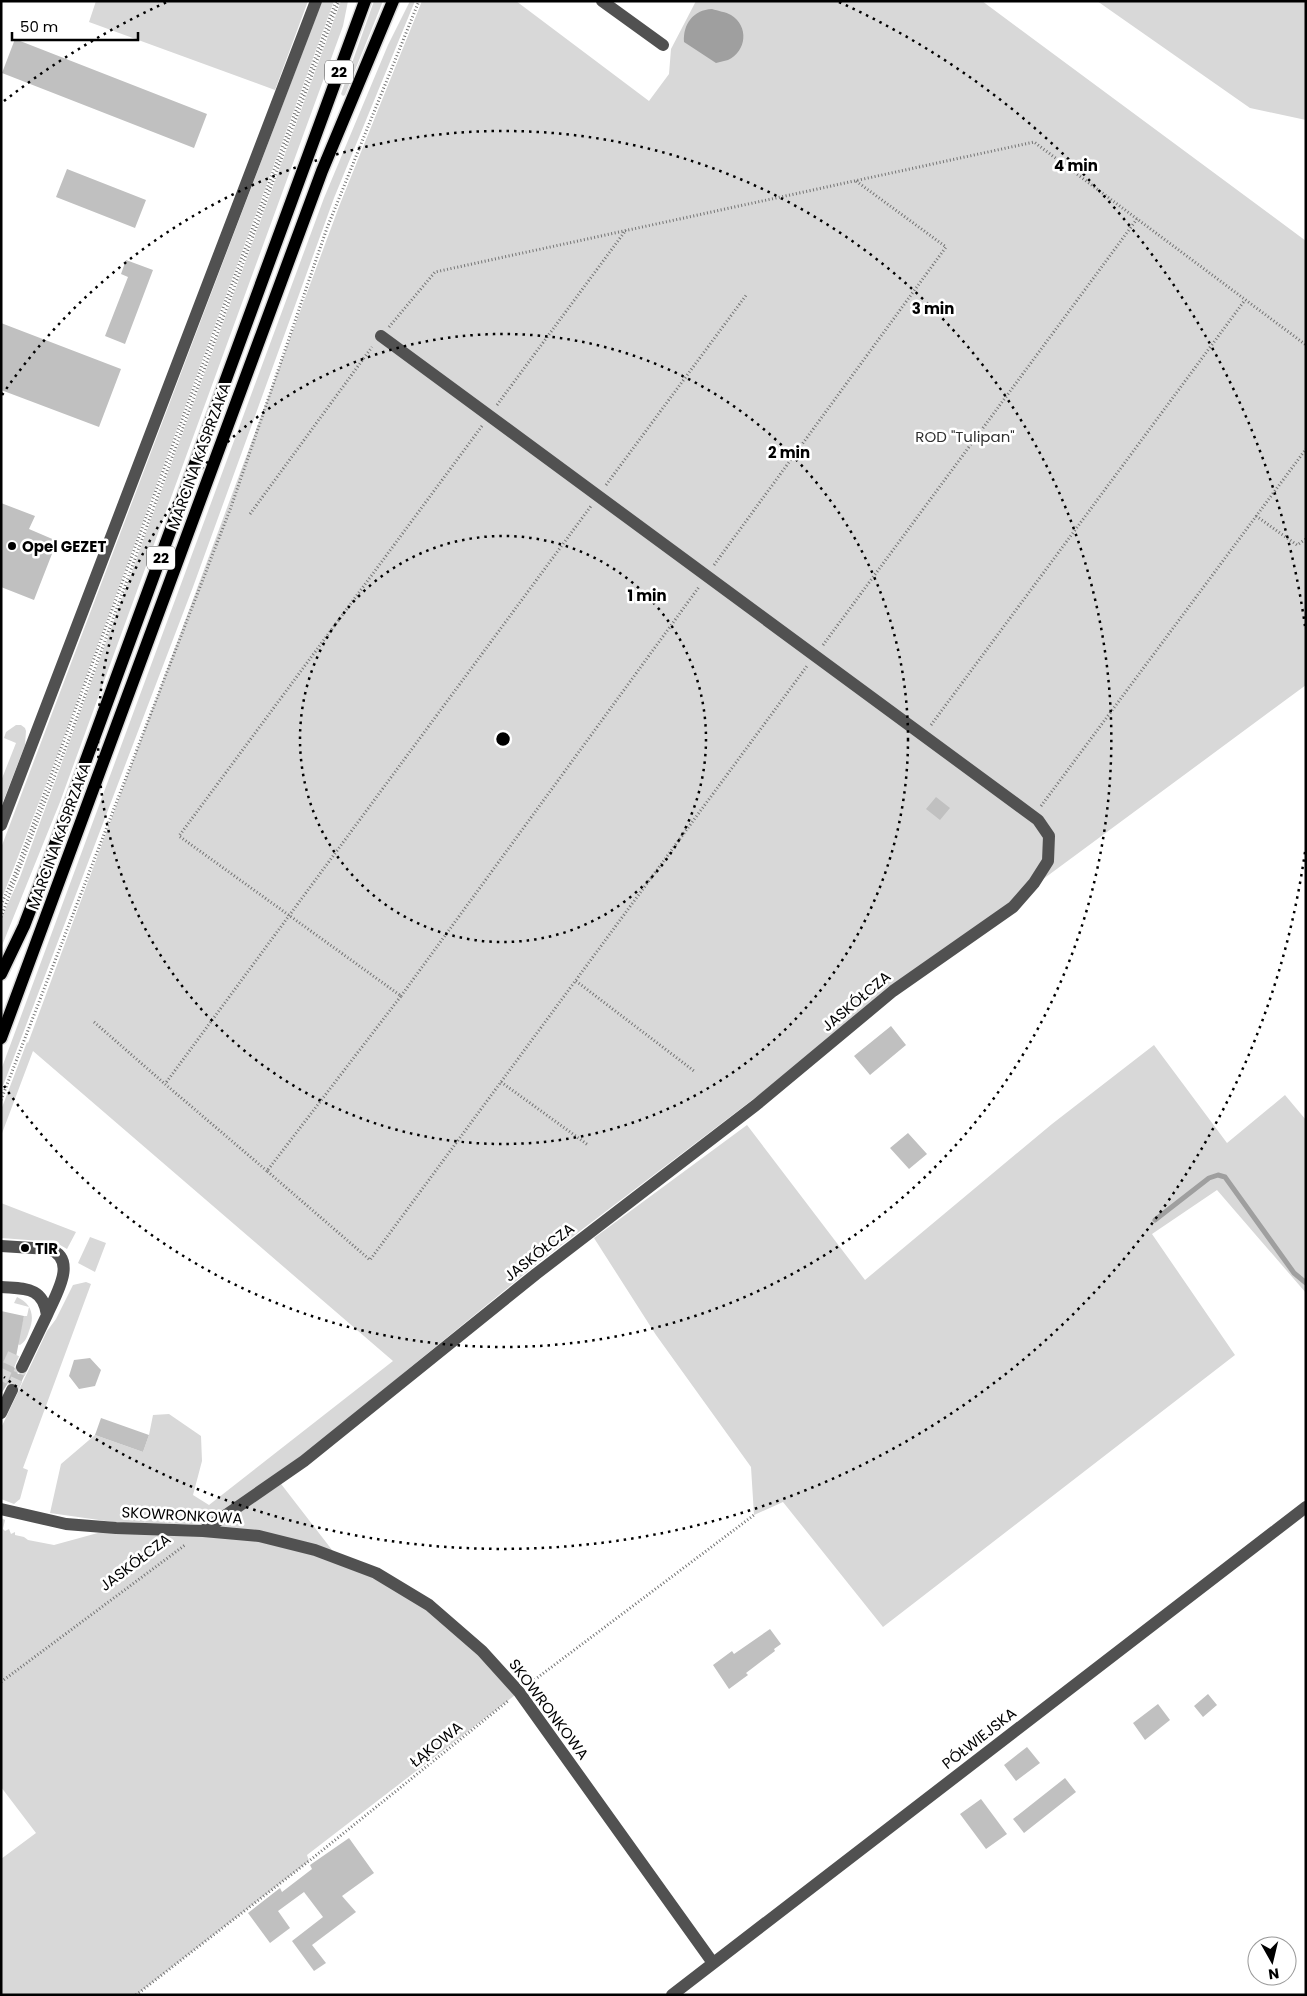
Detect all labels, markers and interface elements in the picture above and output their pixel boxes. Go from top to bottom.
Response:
scale bar [12,10,139,42]
text: 50 m [20,16,58,37]
road number: 22 [325,61,353,84]
text: 4 min [1054,155,1098,176]
text: 3 min [912,298,954,319]
street label: MARCINA KASPRZAKA [163,380,235,532]
park label: ROD "Tulipan" [915,426,1015,447]
text: 2 min [768,442,810,463]
place label: Opel GEZET [22,536,106,557]
marker: Opel GEZET [6,540,18,552]
road number: 22 [147,546,175,570]
text: 1 min [627,585,667,606]
centre of rings [494,730,512,748]
street label: MARCINA KASPRZAKA [23,760,95,912]
street label: JASKÓŁCZA [817,966,895,1036]
street label: JASKÓŁCZA [499,1218,579,1286]
place label: TIR [35,1238,58,1259]
marker: TIR [19,1242,31,1254]
street label: SKOWRONKOWA [121,1501,243,1529]
street label: JASKÓŁCZA [95,1528,175,1596]
street label: SKOWRONKOWA [504,1654,594,1764]
street label: PÓŁWIEJSKA [938,1702,1020,1774]
street label: ŁĄKOWA [405,1716,467,1772]
north arrow [1247,1936,1297,1986]
text: N [1267,1963,1280,1985]

